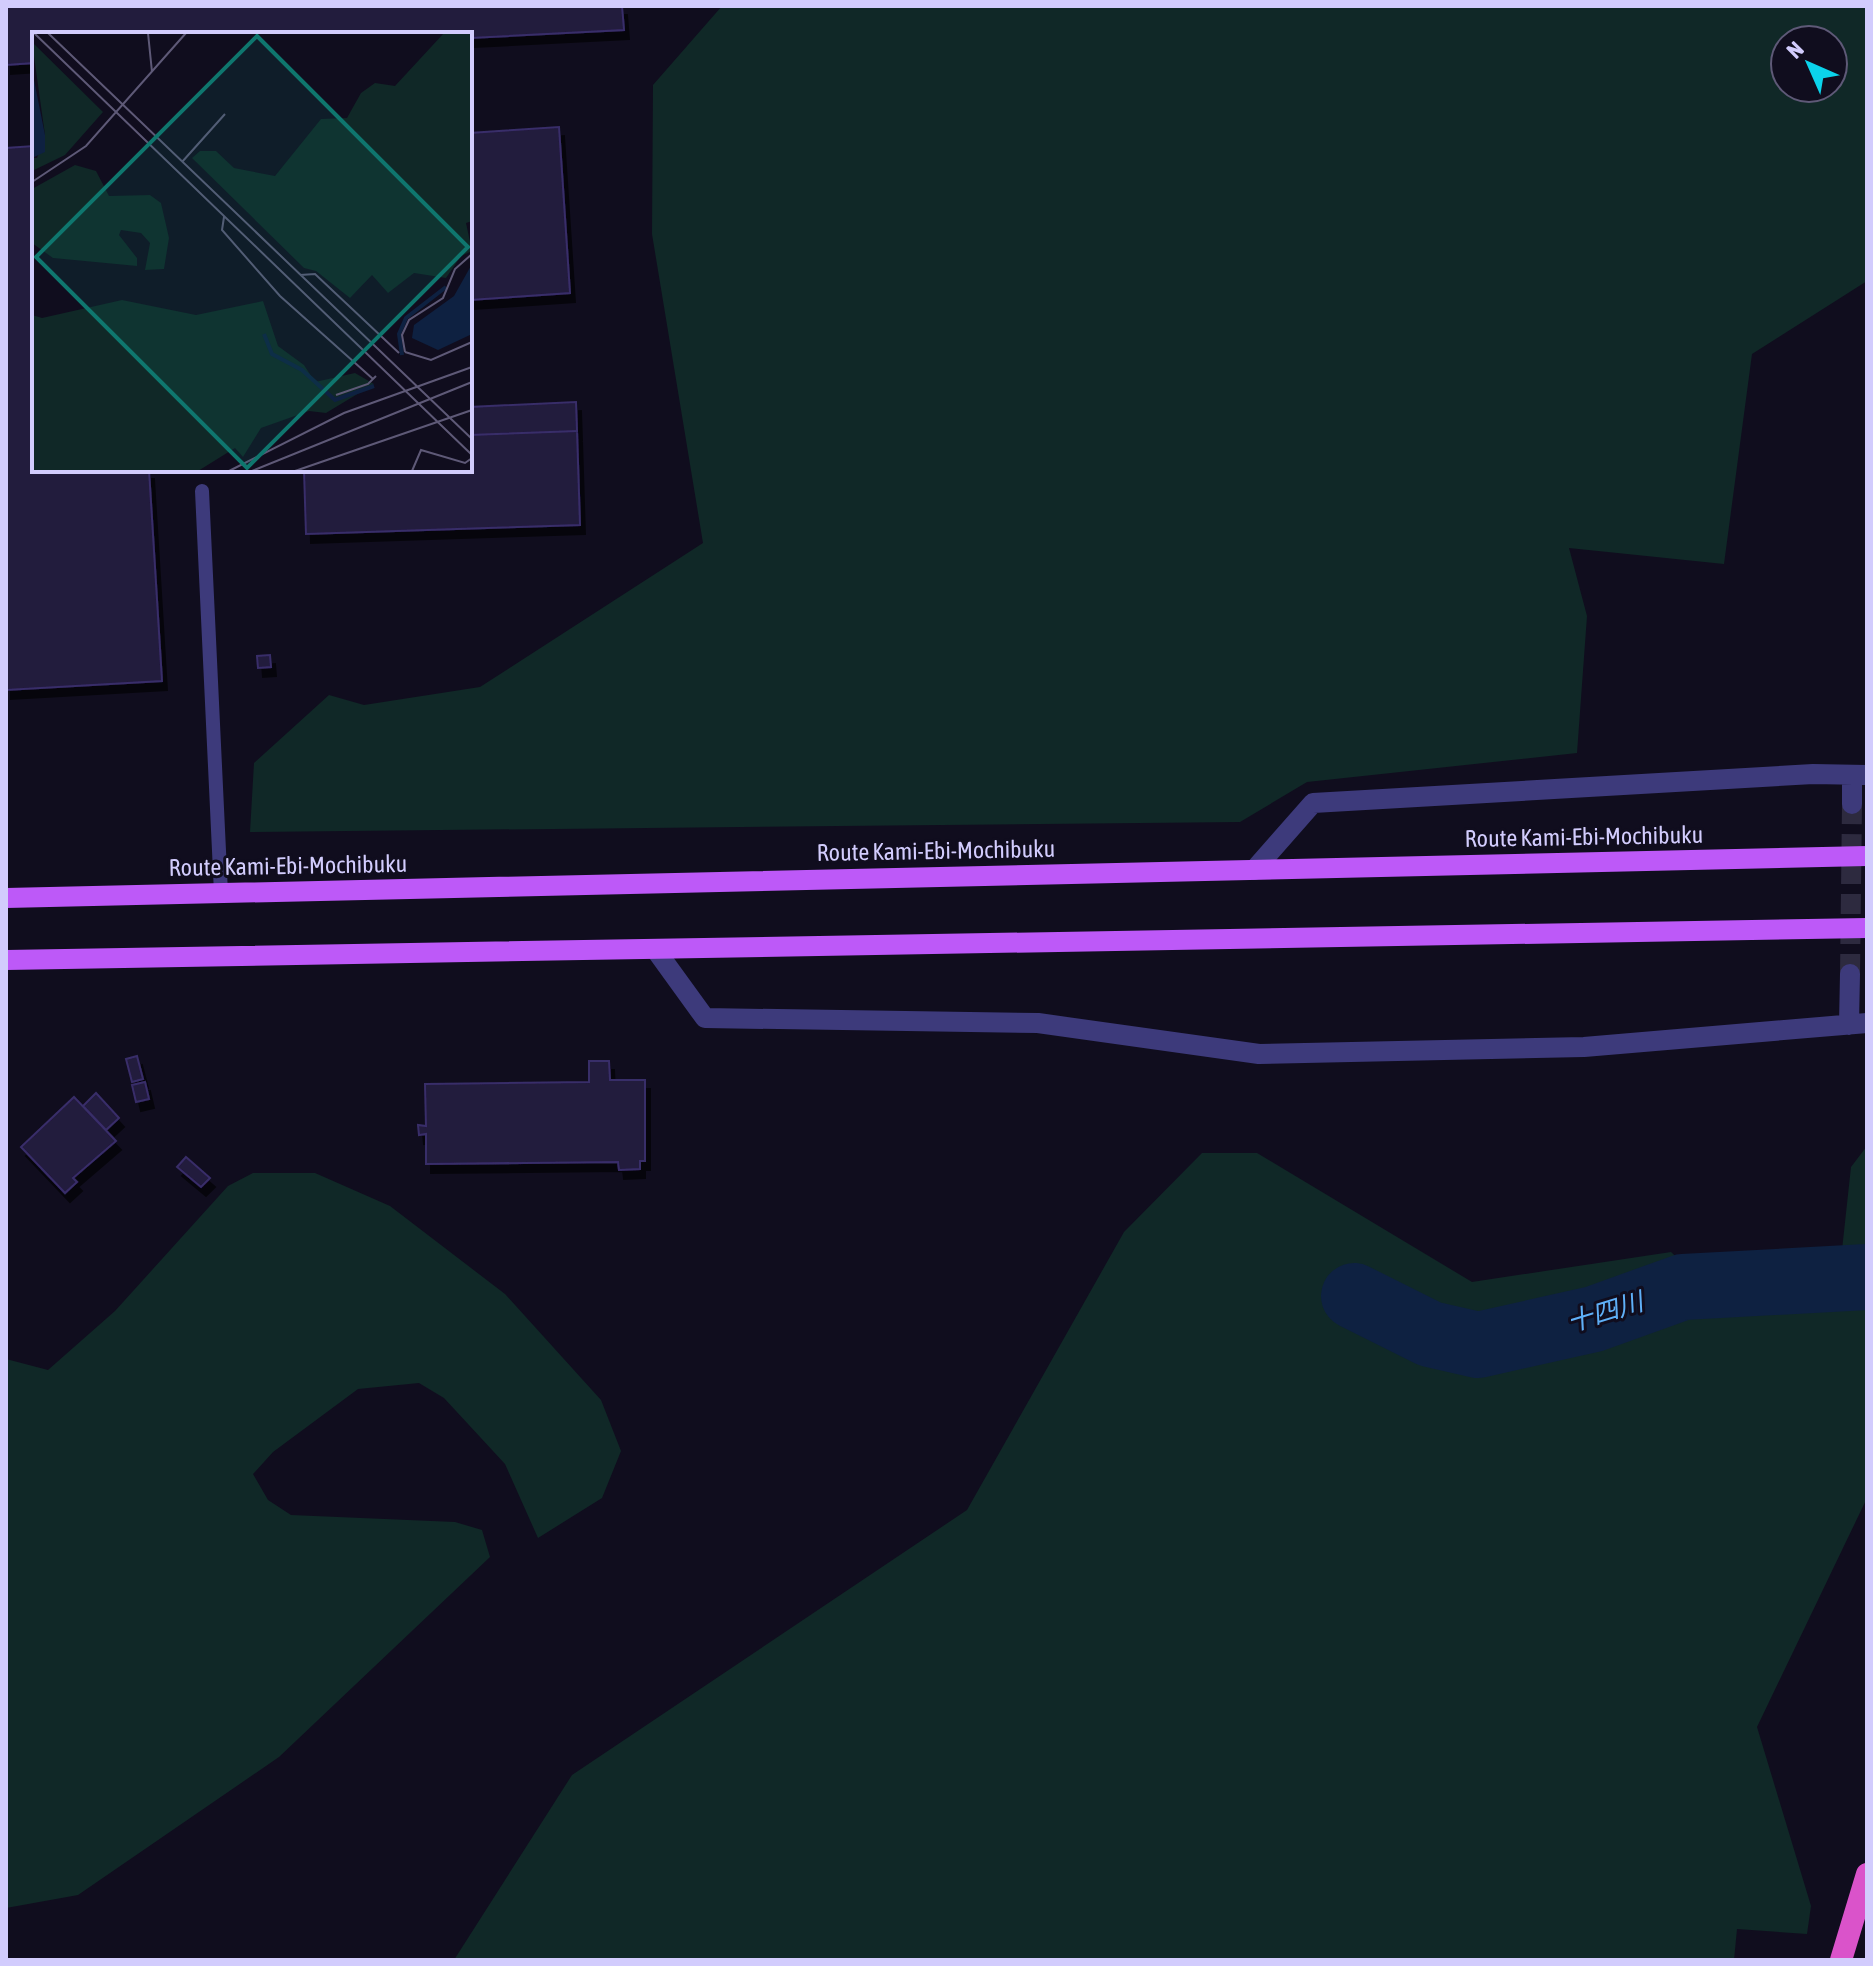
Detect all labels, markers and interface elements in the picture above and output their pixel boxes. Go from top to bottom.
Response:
north arrow [1769,24,1849,104]
inset map [32,32,472,472]
text: N [1781,36,1809,64]
street label: Route Kami-Ebi-Mochibuku [1464,821,1704,852]
street label: Route Kami-Ebi-Mochibuku [816,835,1056,866]
street label: Route Kami-Ebi-Mochibuku [168,850,408,881]
water label: 十四川 [1563,1285,1650,1338]

